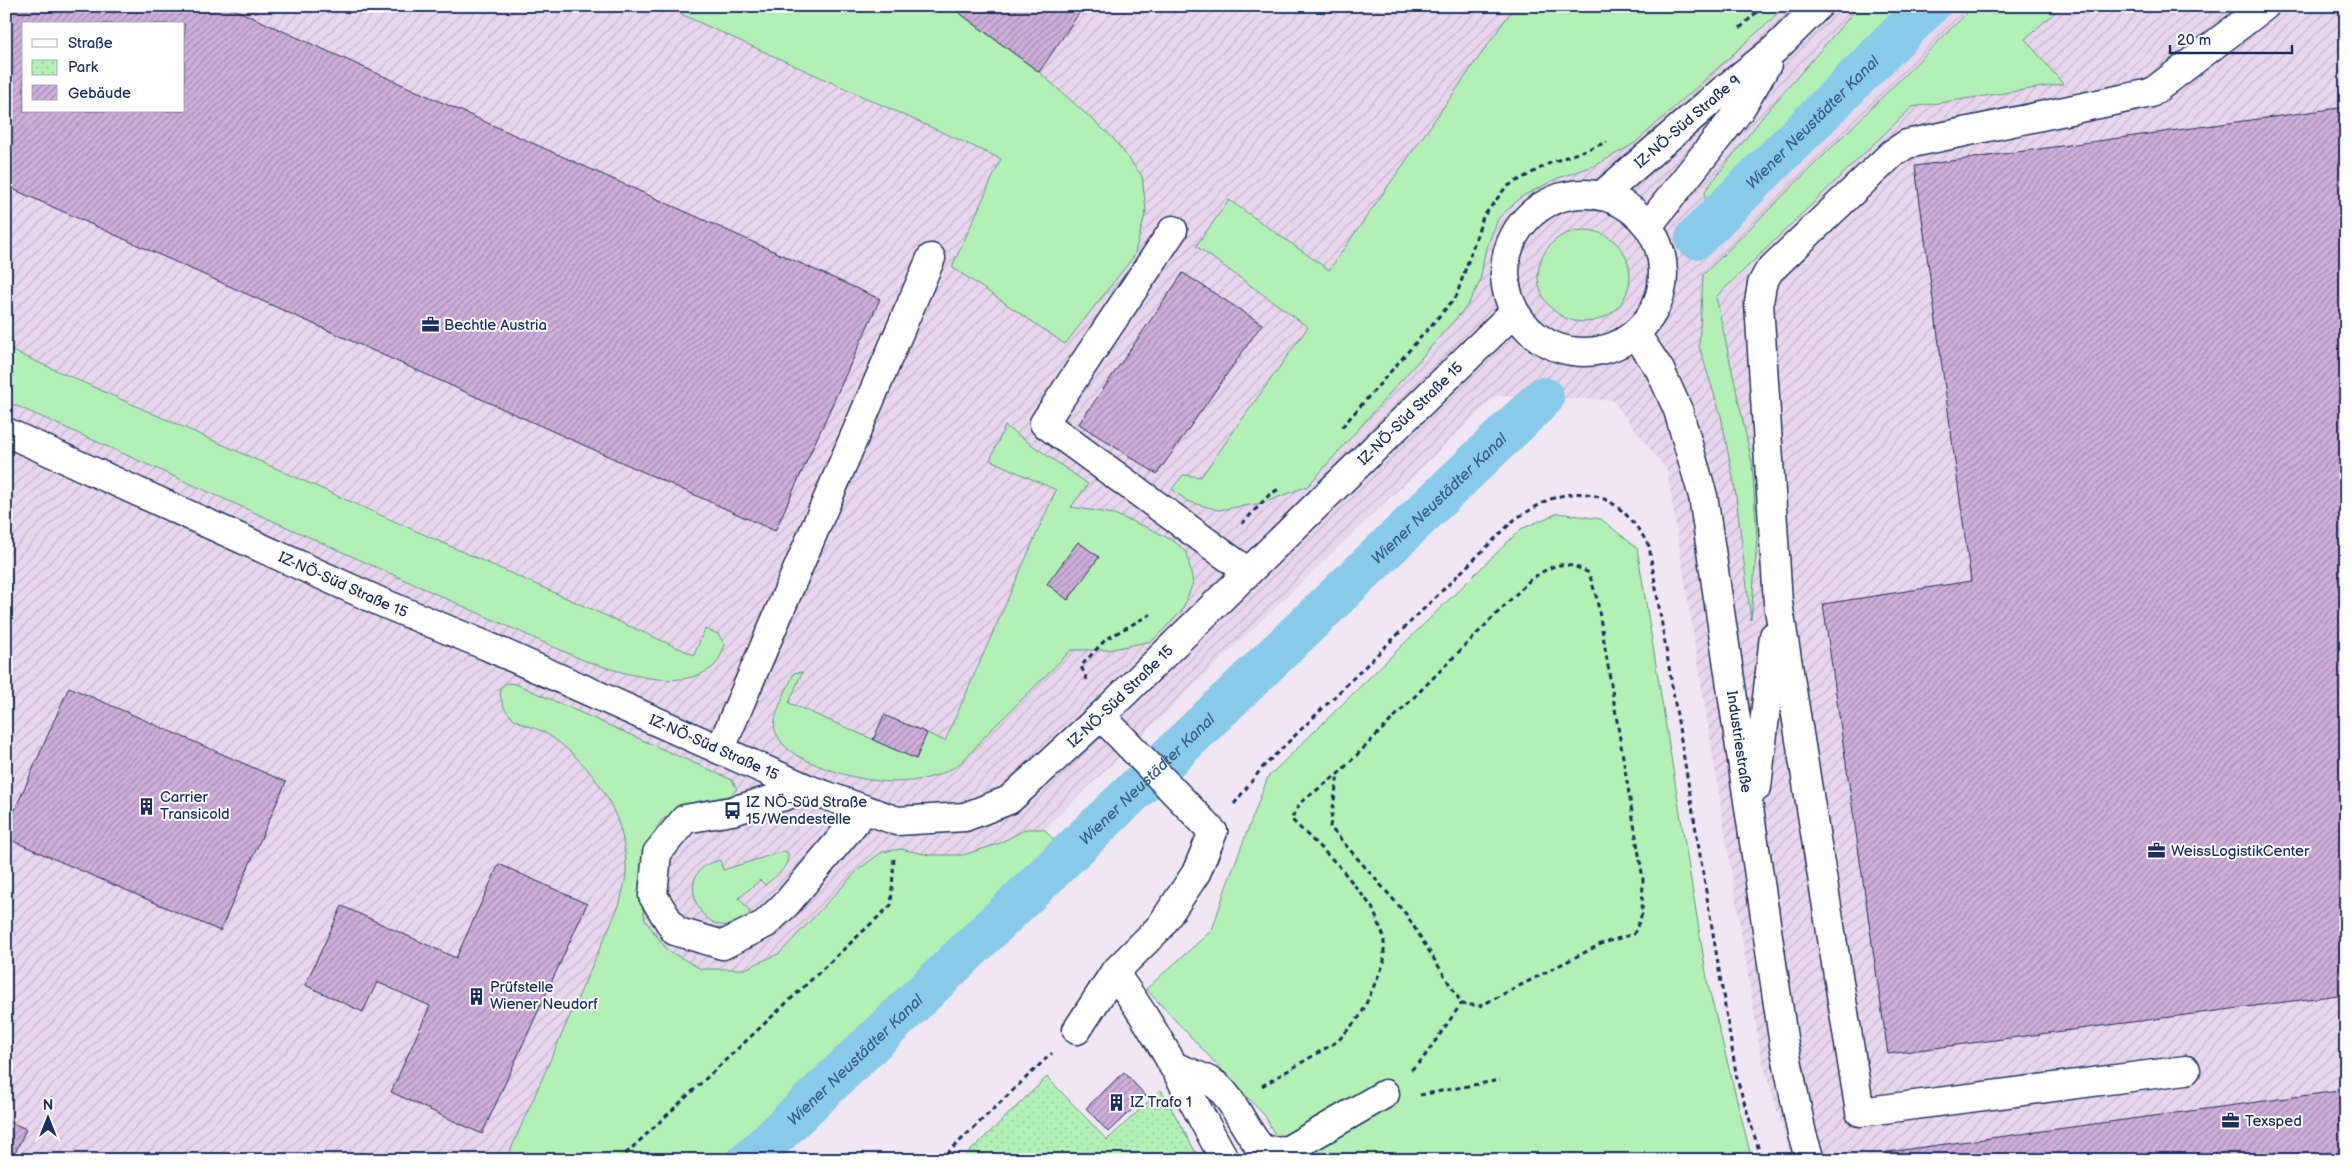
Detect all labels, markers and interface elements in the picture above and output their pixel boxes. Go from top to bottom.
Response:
legend [22,22,185,112]
scale bar [2170,22,2292,54]
text: 20 m [2177,31,2211,50]
text: Straße [68,34,113,53]
water label: Wiener Neustädter Kanal [1742,51,1885,194]
text: Park [68,58,99,77]
street label: IZ-NÖ-Süd Straße 9 [1631,71,1745,173]
text: Gebäude [68,84,131,103]
office icon: Bechtle Austria [420,315,440,335]
place label: Bechtle Austria [444,316,547,335]
street label: IZ-NÖ-Süd Straße 15 [1354,358,1467,470]
water label: Wiener Neustädter Kanal [1368,429,1512,569]
street label: IZ-NÖ-Süd Straße 15 [275,548,410,622]
street label: IZ-NÖ-Süd Straße 15 [1064,641,1178,752]
street label: Industriestraße [1722,689,1756,794]
street label: IZ-NÖ-Süd Straße 15 [646,710,782,785]
water label: Wiener Neustädter Kanal [1076,710,1220,850]
place label: Carrier Transicold [160,788,230,824]
place label: IZ NÖ-Süd Straße 15/Wendestelle [746,793,867,829]
building icon: Carrier Transicold [136,796,156,816]
bus stop icon: IZ NÖ-Süd Straße 15/Wendestelle [722,801,742,821]
office icon: WeissLogistikCenter [2147,841,2167,861]
place label: WeissLogistikCenter [2171,842,2310,861]
place label: Prüfstelle Wiener Neudorf [490,978,598,1014]
building icon: Prüfstelle Wiener Neudorf [466,986,486,1006]
water label: Wiener Neustädter Kanal [784,990,928,1130]
building icon: IZ Trafo 1 [1106,1092,1126,1112]
place label: IZ Trafo 1 [1130,1093,1192,1112]
north arrow [22,1094,72,1144]
text: N [43,1097,53,1114]
office icon: Texsped [2221,1111,2241,1131]
place label: Texsped [2245,1112,2302,1131]

